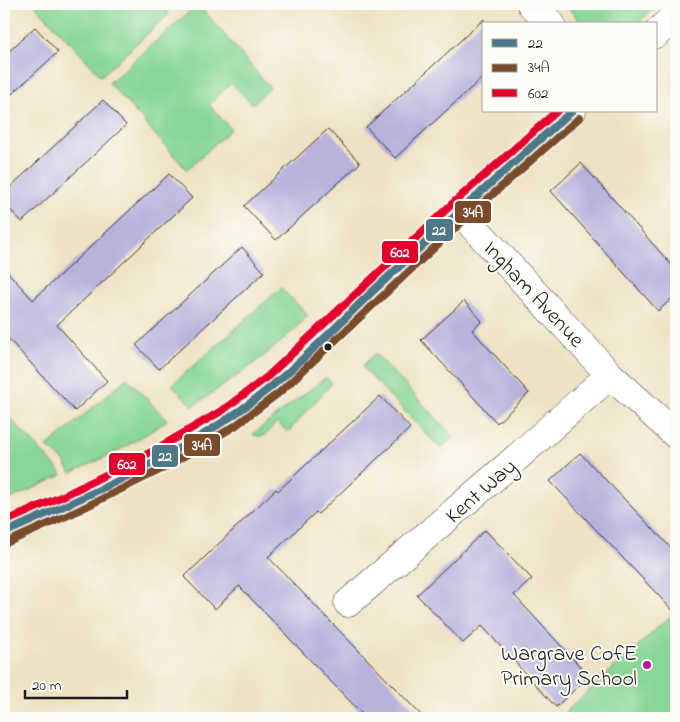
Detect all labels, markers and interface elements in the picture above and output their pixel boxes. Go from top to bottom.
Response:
legend [482,22,658,112]
text: 22 [528,33,543,55]
text: 34A [528,57,550,79]
text: 602 [528,83,549,105]
line badge: 34A [454,200,492,224]
text: 34A [462,203,483,224]
line badge: 22 [425,218,454,242]
text: 22 [431,221,446,242]
street label: Ingham Avenue [474,235,591,356]
line badge: 602 [381,240,419,264]
text: 602 [389,243,410,264]
unlabelled marker [323,342,333,352]
line badge: 34A [183,433,221,457]
text: 34A [191,436,212,457]
line badge: 22 [151,444,179,468]
text: 22 [157,447,172,468]
line badge: 602 [108,452,146,476]
street label: Kent Way [439,452,525,533]
text: 602 [116,455,137,476]
place label: Wargrave CofE Primary School [501,639,637,697]
marker: Wargrave CofE Primary School [641,659,653,671]
scale bar [25,667,128,699]
text: 20 m [32,675,62,697]

